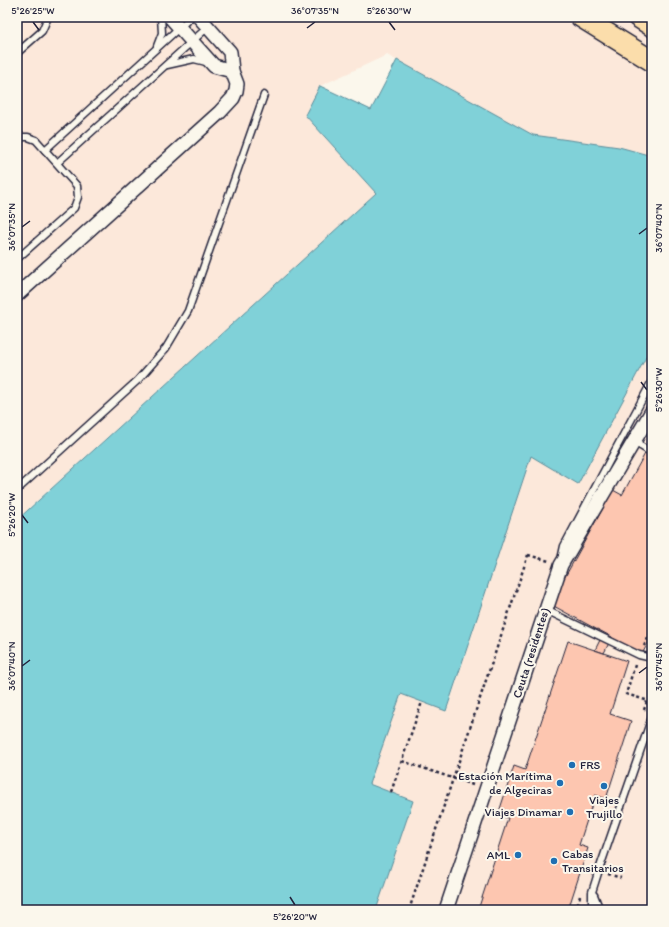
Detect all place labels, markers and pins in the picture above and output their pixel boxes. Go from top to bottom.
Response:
place label: FRS [580,758,601,772]
marker: FRS [567,760,577,770]
place label: Estación Marítima de Algeciras [458,769,552,797]
marker: Estación Marítima de Algeciras [555,778,565,788]
marker: Viajes Trujillo [599,781,609,791]
place label: Viajes Trujillo [586,793,622,821]
place label: Viajes Dinamar [485,805,562,819]
marker: Viajes Dinamar [565,807,575,817]
place label: Cabas Transitarios [562,847,624,875]
place label: AML [487,848,510,862]
marker: AML [513,850,523,860]
marker: Cabas Transitarios [549,856,559,866]

